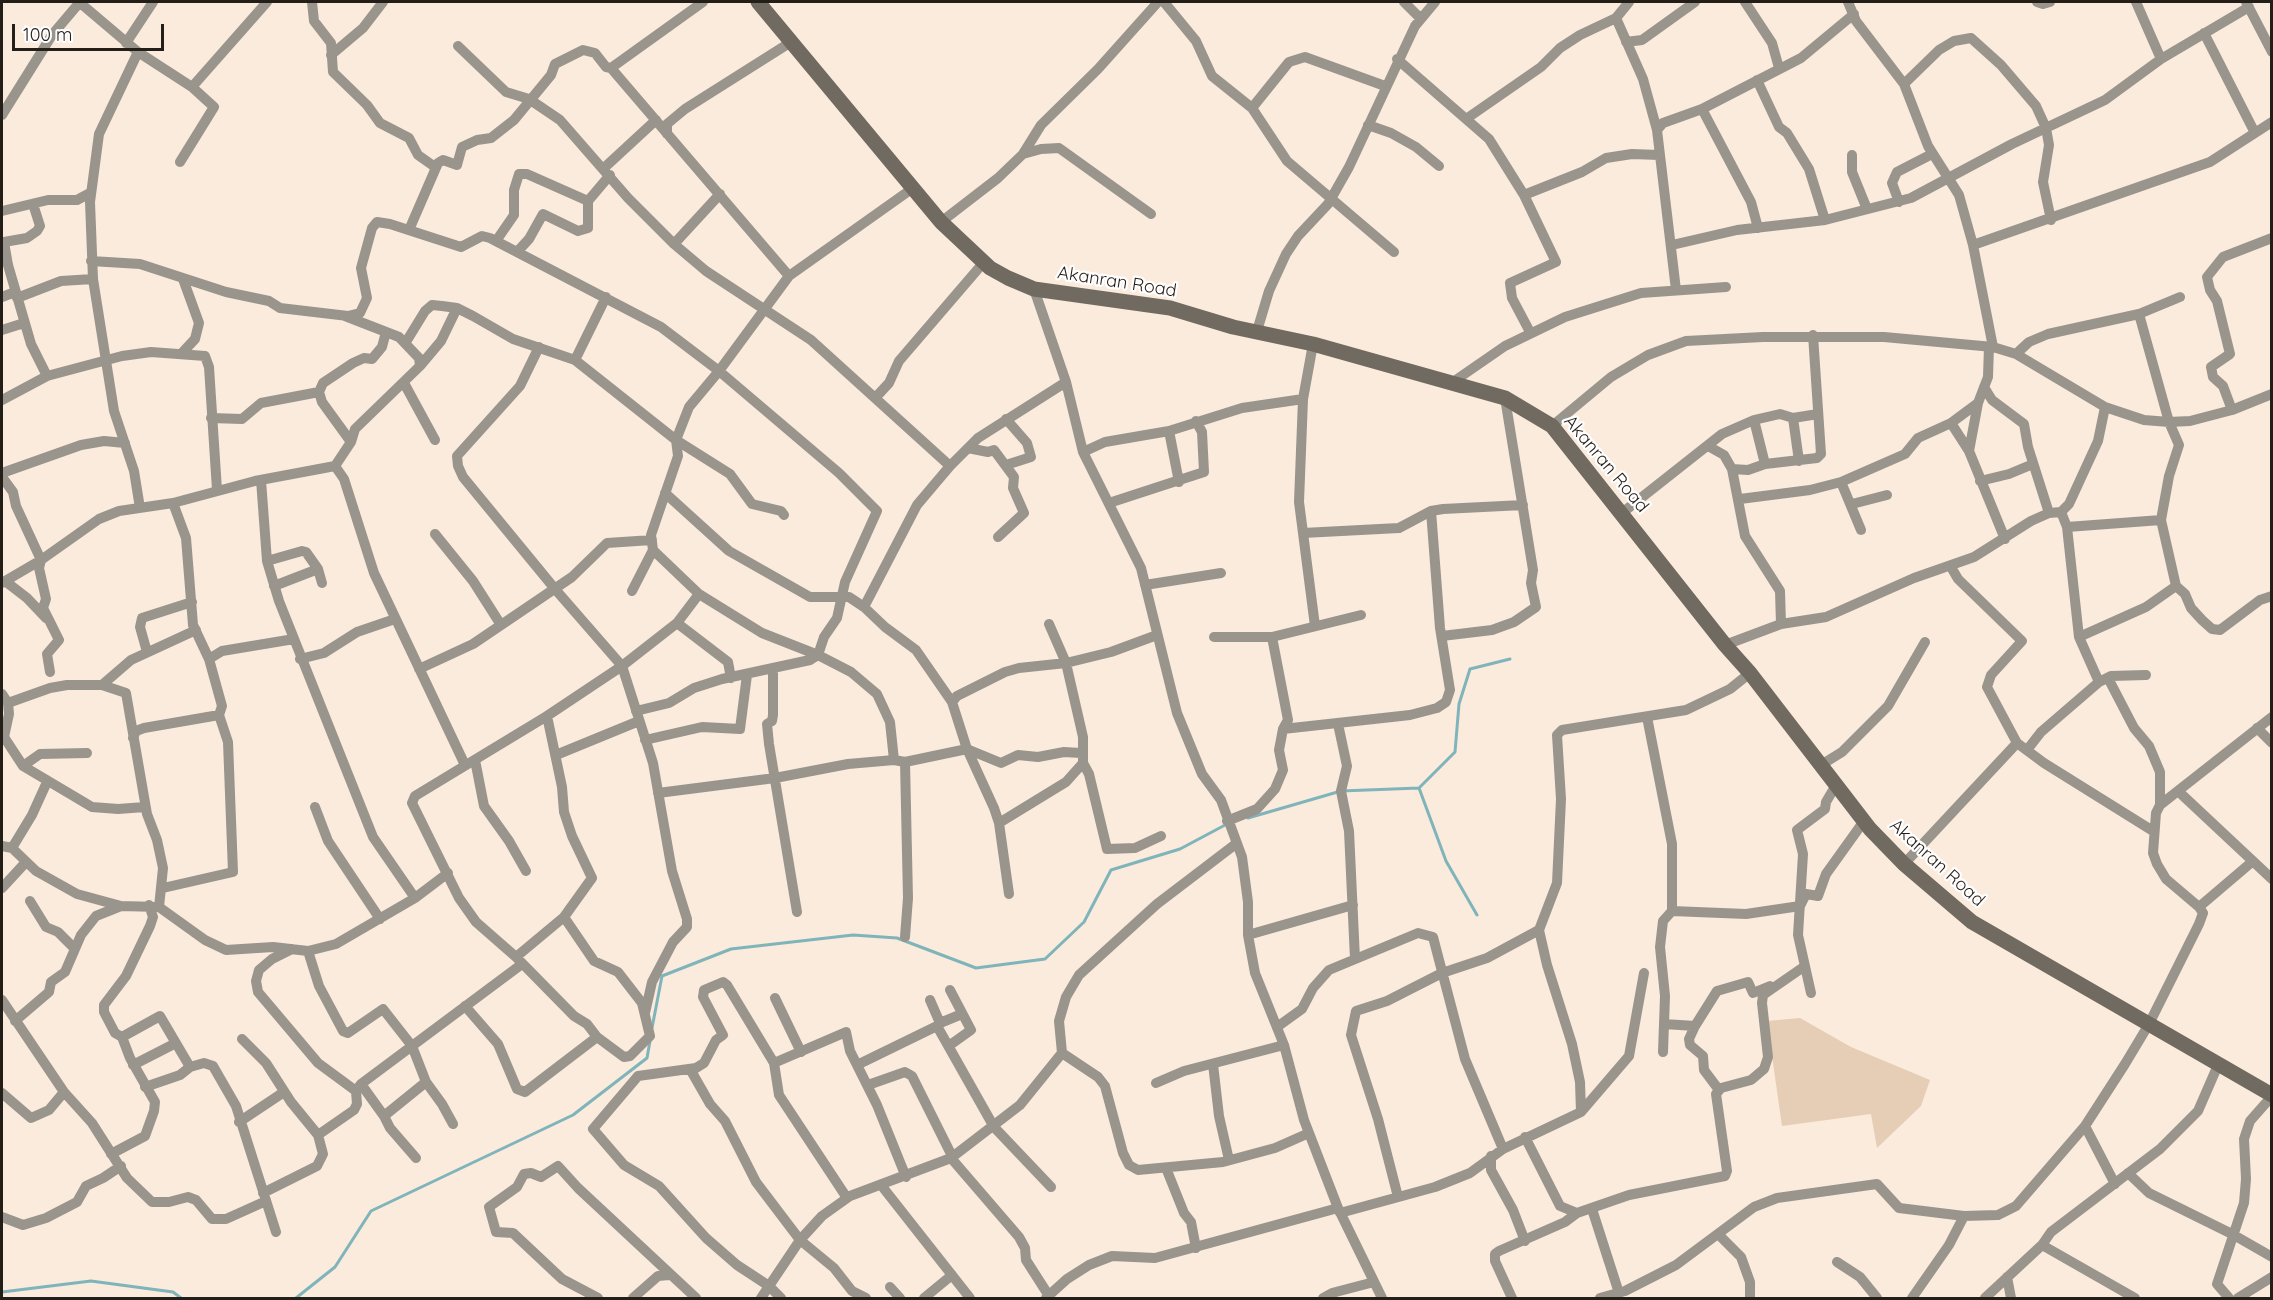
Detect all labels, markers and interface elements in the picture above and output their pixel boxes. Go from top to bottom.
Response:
scale bar [15,12,166,50]
text: 100 m [23,23,72,46]
street label: Akanran Road [1056,262,1178,302]
street label: Akanran Road [1559,411,1653,517]
street label: Akanran Road [1885,815,1989,911]

